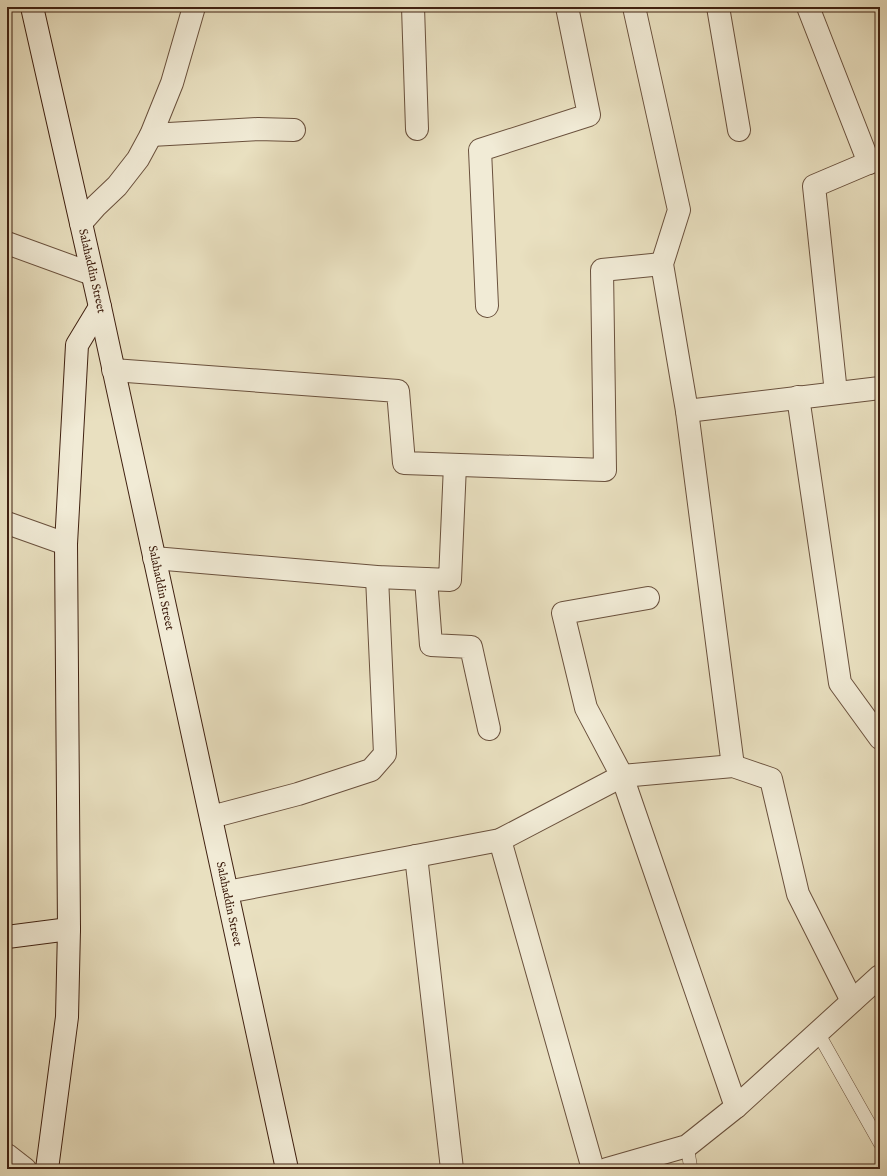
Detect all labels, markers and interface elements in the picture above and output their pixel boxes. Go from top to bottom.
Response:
street label: Salahaddin Street [75,227,109,315]
street label: Salahaddin Street [145,544,177,632]
street label: Salahaddin Street [213,860,245,948]

